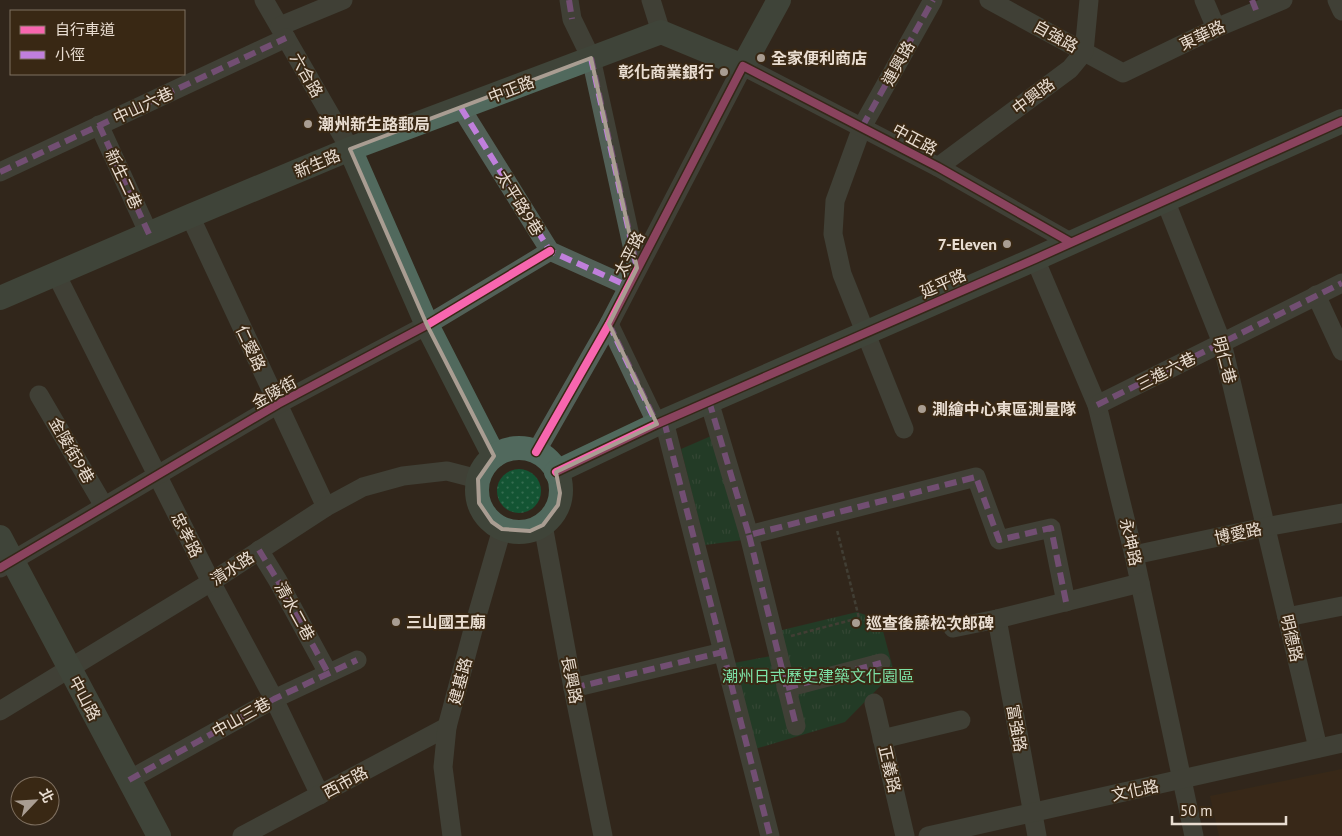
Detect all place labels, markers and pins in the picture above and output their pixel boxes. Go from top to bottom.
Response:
place label: 全家便利商店 [771,48,867,68]
marker: 全家便利商店 [755,52,767,64]
place label: 彰化商業銀行 [618,62,714,82]
marker: 彰化商業銀行 [718,66,730,78]
place label: 潮州新生路郵局 [318,114,430,134]
marker: 潮州新生路郵局 [302,118,314,130]
place label: 7-Eleven [938,234,997,254]
marker: 7-Eleven [1001,238,1013,250]
place label: 測繪中心東區測量隊 [932,399,1076,419]
marker: 測繪中心東區測量隊 [916,403,928,415]
place label: 三山國王廟 [406,612,486,632]
place label: 巡查後藤松次郎碑 [866,613,994,633]
marker: 三山國王廟 [390,616,402,628]
marker: 巡查後藤松次郎碑 [850,617,862,629]

